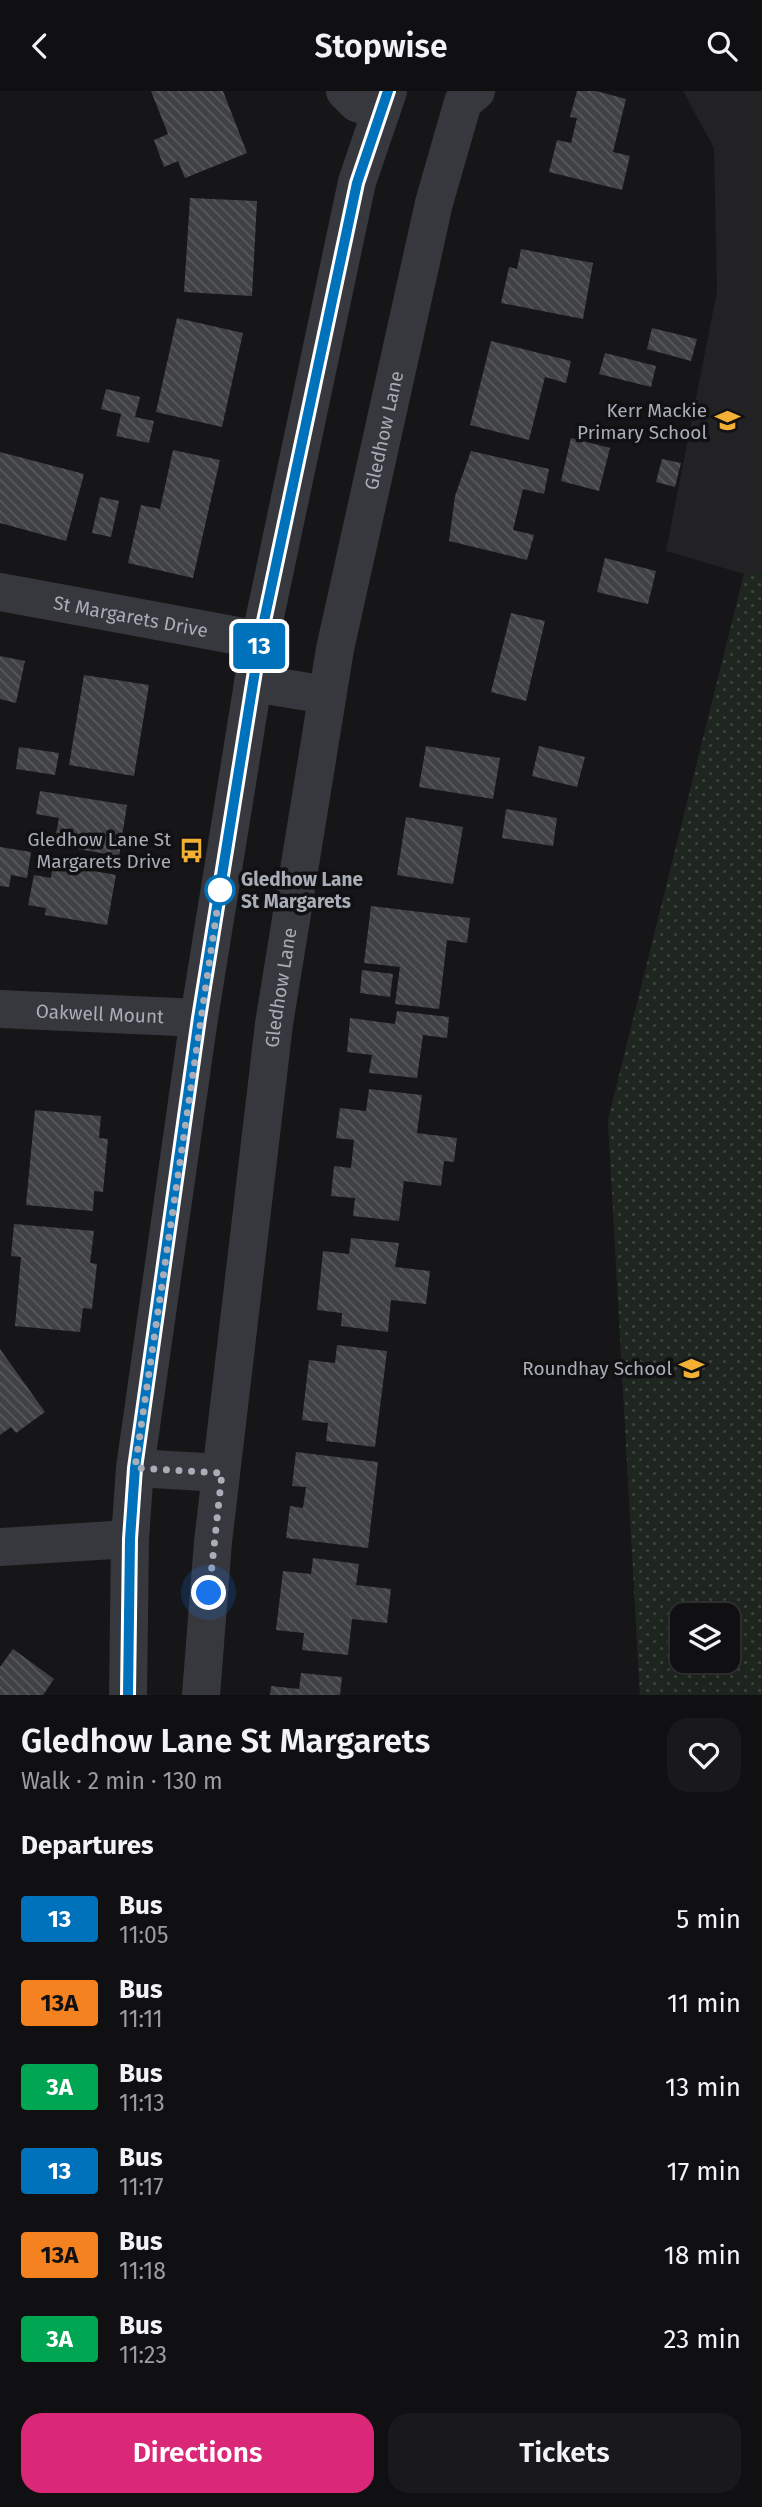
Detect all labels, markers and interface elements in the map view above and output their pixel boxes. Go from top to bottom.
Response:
icon: back [21,27,59,65]
text: Stopwise [314,27,448,65]
icon: search [703,27,741,65]
street label: Gledhow Lane [359,369,408,492]
place label: Kerr Mackie Primary School [577,399,707,444]
school or university icon: Kerr Mackie Primary School [713,407,741,435]
street label: St Margarets Drive [52,591,210,642]
line badge: 13 [228,623,290,669]
text: 13 [247,632,271,660]
place label: Gledhow Lane St Margarets Drive [28,828,171,873]
bus stop icon: Gledhow Lane St Margarets Drive [177,836,205,864]
place label: Gledhow Lane St Margarets [241,868,363,913]
marker: Gledhow Lane St Margarets [205,875,235,905]
street label: Gledhow Lane [260,926,301,1049]
street label: Oakwell Mount [35,999,165,1028]
school or university icon: Roundhay School [678,1354,706,1382]
place label: Roundhay School [522,1357,672,1380]
your location [191,1575,226,1610]
map controls [670,1603,740,1673]
button: layers [670,1603,740,1673]
button: heart [667,1718,741,1792]
text: Gledhow Lane St Margarets [21,1721,430,1761]
text: Walk · 2 min · 130 m [21,1767,223,1795]
text: Departures [21,1830,154,1861]
text: Bus [119,1890,162,1921]
text: 5 min [676,1904,741,1935]
text: 13 [48,1905,71,1933]
text: 11:05 [119,1921,168,1949]
text: Bus [119,1974,162,2005]
text: 11 min [667,1988,741,2019]
text: 13A [41,1989,78,2017]
text: 11:11 [119,2005,163,2033]
text: Bus [119,2058,162,2089]
text: 13 min [665,2072,741,2103]
text: 3A [46,2073,73,2101]
text: 11:13 [119,2089,165,2117]
text: Bus [119,2142,162,2173]
text: 17 min [666,2156,741,2187]
text: 13 [48,2157,71,2185]
text: 11:17 [119,2173,163,2201]
text: Bus [119,2226,162,2257]
text: 18 min [664,2240,741,2271]
text: 13A [41,2241,78,2269]
text: 11:18 [119,2257,166,2285]
text: Bus [119,2310,162,2341]
text: 23 min [664,2324,741,2355]
text: 3A [46,2325,73,2353]
text: 11:23 [119,2341,167,2369]
button: Directions [21,2413,374,2493]
button: Tickets [388,2413,741,2493]

